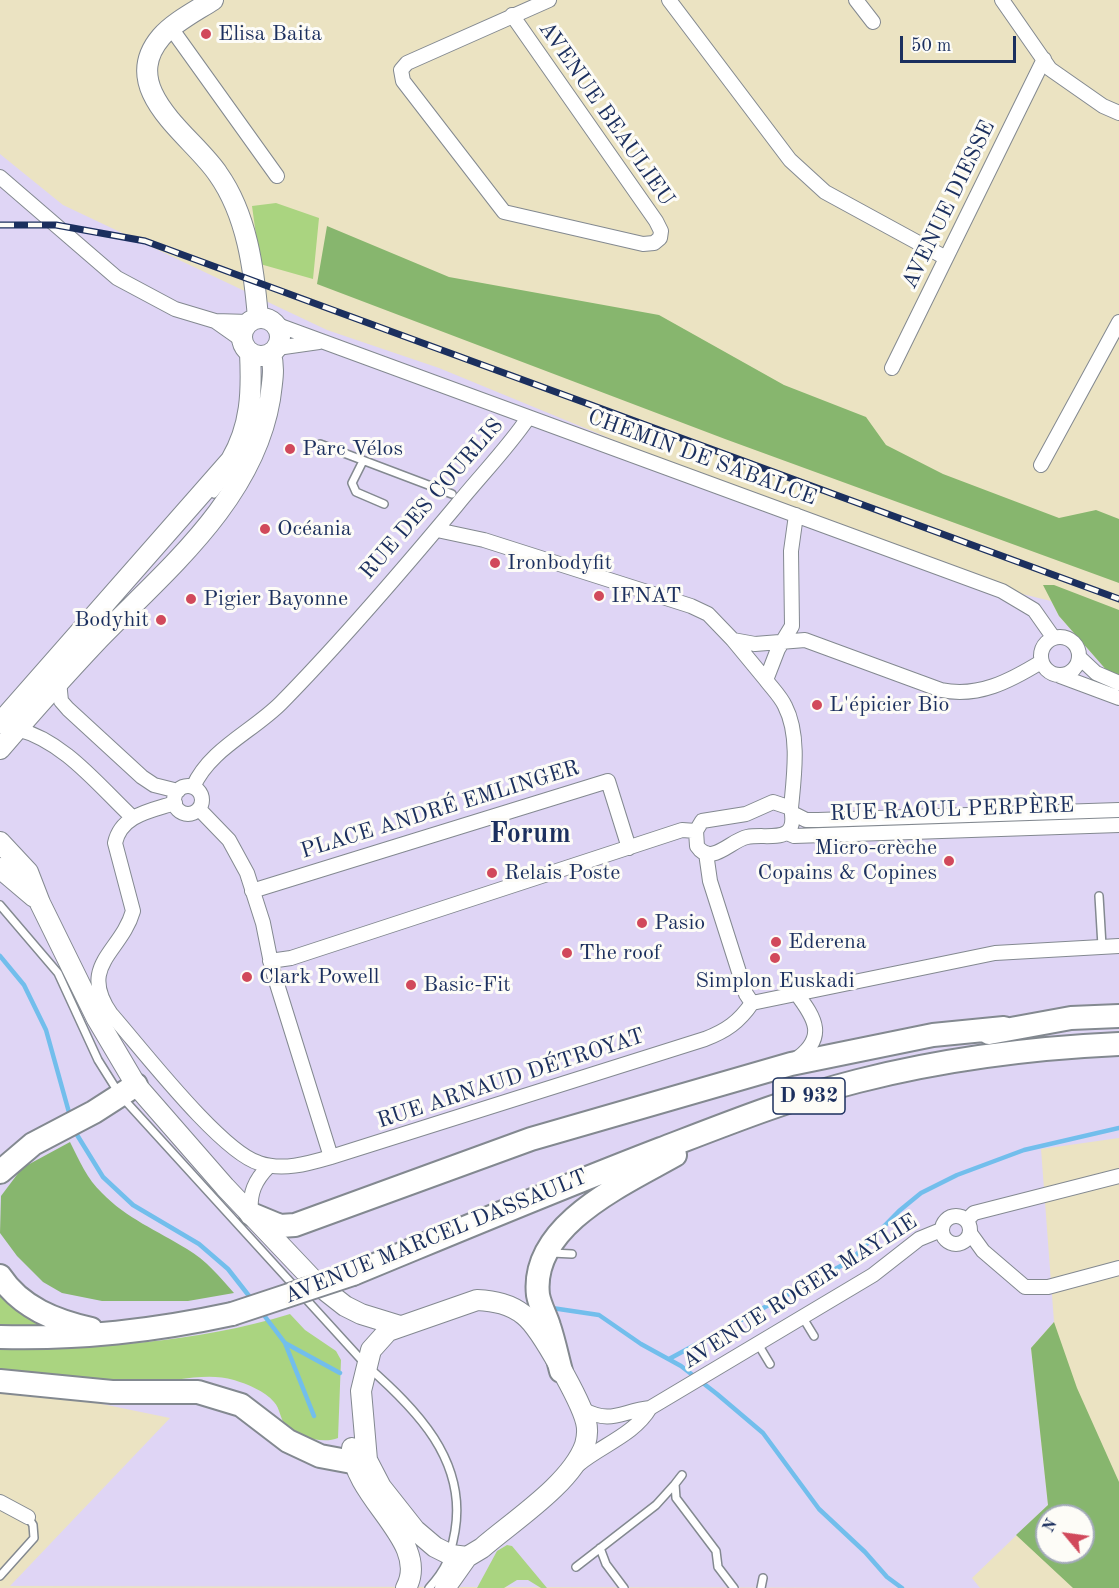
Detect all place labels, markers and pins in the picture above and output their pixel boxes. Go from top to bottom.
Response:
place label: Elisa Baita [218,21,322,47]
marker: Elisa Baita [199,27,213,41]
place label: Parc Vélos [302,436,403,462]
marker: Parc Vélos [283,442,297,456]
place label: Océania [277,516,352,542]
marker: Océania [258,522,272,536]
place label: Ironbodyfit [507,550,612,576]
marker: Ironbodyfit [488,556,502,570]
place label: IFNAT [611,583,681,609]
place label: Pigier Bayonne [203,586,348,612]
marker: IFNAT [592,589,606,603]
marker: Pigier Bayonne [184,592,198,606]
place label: Bodyhit [74,607,149,633]
marker: Bodyhit [154,613,168,627]
place label: L'épicier Bio [829,692,949,718]
marker: L'épicier Bio [810,698,824,712]
place label: Micro-crèche Copains & Copines [758,835,937,886]
marker: Micro-crèche Copains & Copines [942,854,956,868]
place label: Relais Poste [504,860,620,886]
marker: Relais Poste [485,866,499,880]
place label: Pasio [654,910,705,936]
marker: Pasio [635,916,649,930]
place label: Ederena [788,929,867,955]
marker: Ederena [769,935,783,949]
place label: The roof [579,940,661,966]
marker: The roof [560,946,574,960]
marker: Simplon Euskadi [768,951,782,965]
place label: Clark Powell [259,964,380,990]
place label: Simplon Euskadi [695,968,855,994]
marker: Clark Powell [240,970,254,984]
place label: Basic-Fit [423,972,511,998]
marker: Basic-Fit [404,978,418,992]

